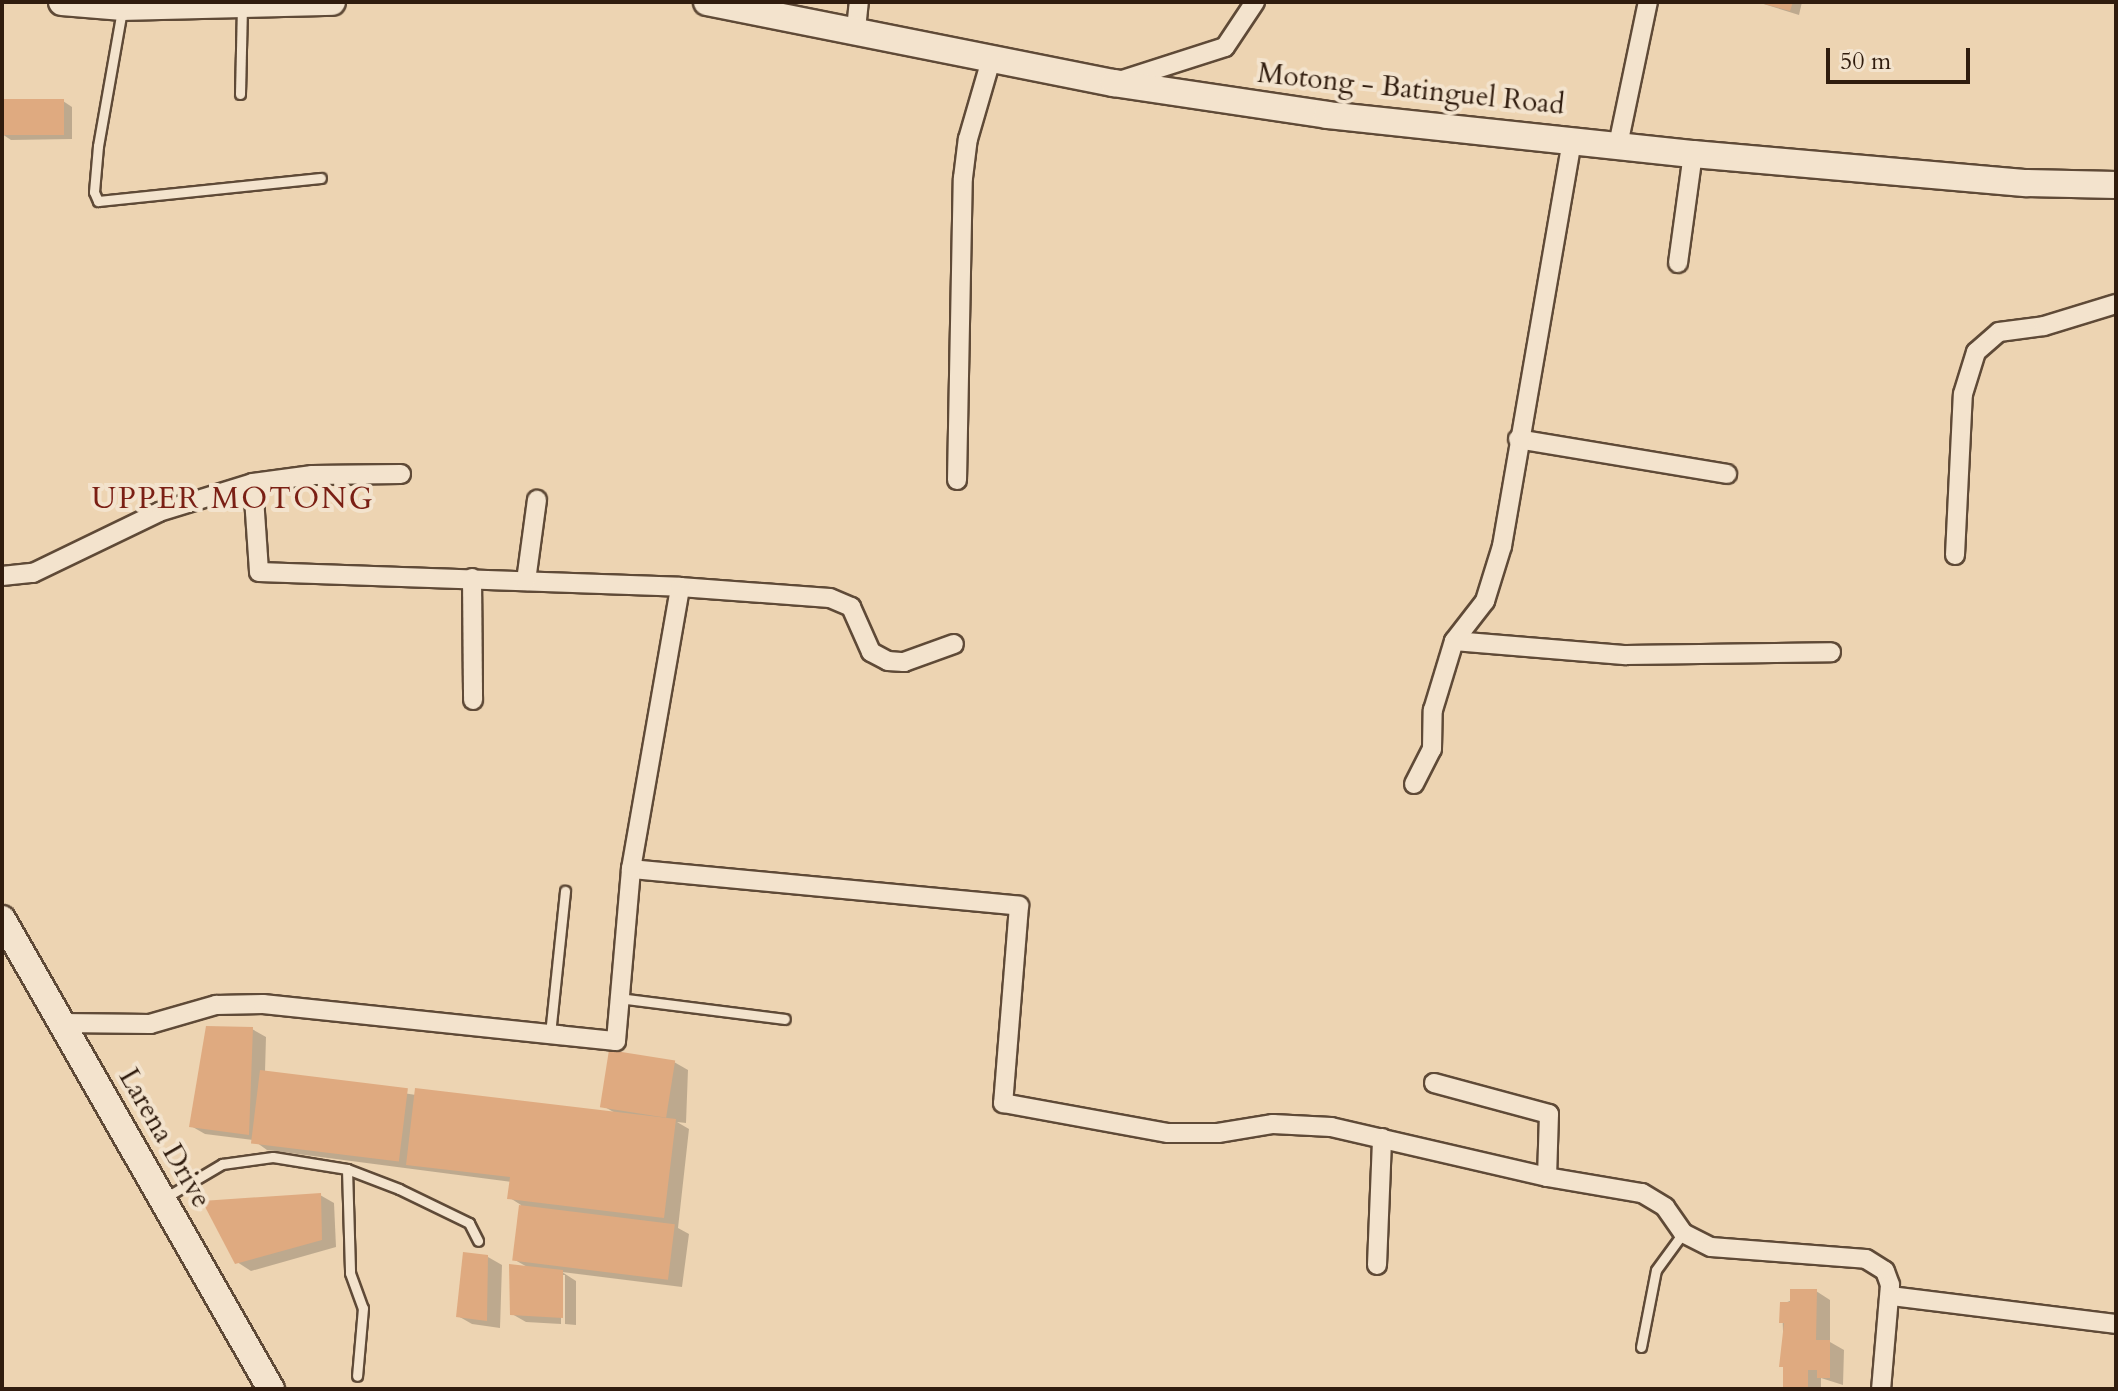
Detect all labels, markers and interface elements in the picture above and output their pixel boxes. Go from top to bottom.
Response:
scale bar [1830,32,1974,82]
text: 50 m [1840,45,1891,78]
street label: Motong - Batinguel Road [1256,56,1566,122]
district label: UPPER MOTONG [92,481,374,517]
street label: Larena Drive [112,1062,218,1214]

